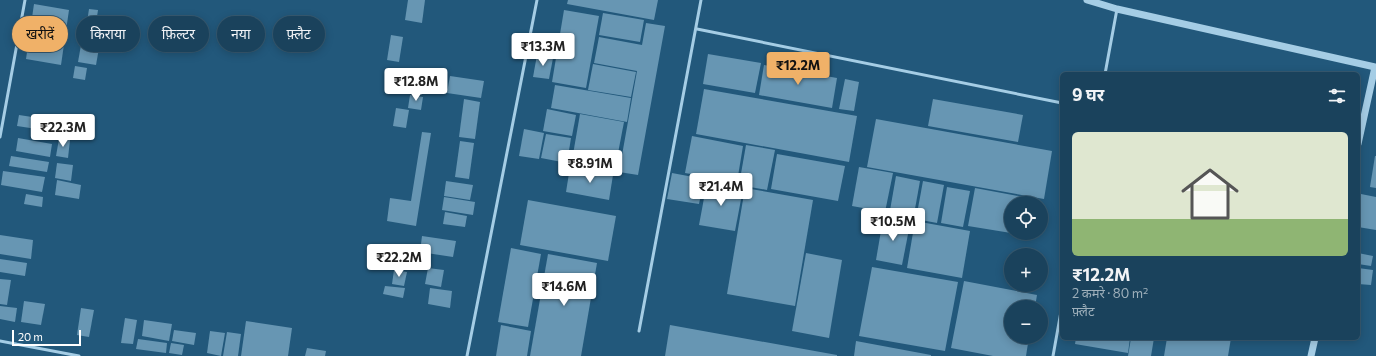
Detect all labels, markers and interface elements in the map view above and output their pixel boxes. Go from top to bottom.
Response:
chip: खरीदें [12,16,68,52]
chip: किराया [76,16,140,52]
chip: फ़िल्टर [148,16,209,52]
chip: नया [217,16,265,52]
chip: फ़्लैट [273,16,325,52]
pin: ₹13.3M [510,33,576,67]
text: ₹13.3M [521,38,565,54]
pin: ₹12.2M [765,52,831,86]
text: ₹12.2M [776,57,820,73]
pin: ₹12.8M [383,68,449,102]
text: ₹12.8M [393,73,439,89]
text: 9 घर [1072,84,1104,105]
icon: filters [1326,85,1348,107]
pin: ₹22.3M [30,114,96,148]
text: ₹22.3M [40,119,86,135]
pin: ₹8.91M [557,150,623,184]
text: ₹8.91M [567,155,613,171]
icon: home [1174,158,1246,230]
pin: ₹21.4M [688,173,754,207]
text: ₹21.4M [698,178,744,194]
map controls [1004,196,1048,344]
button: locate [1004,196,1048,240]
pin: ₹10.5M [860,208,926,242]
text: ₹10.5M [870,213,916,229]
pin: ₹22.2M [366,244,432,278]
button: + [1004,248,1048,292]
text: ₹22.2M [376,249,422,265]
text: ₹12.2M [1072,264,1130,285]
pin: ₹14.6M [531,273,597,307]
text: ₹14.6M [541,278,587,294]
text: 2 कमरे · 80 m² [1072,285,1148,301]
button: − [1004,300,1048,344]
text: फ़्लैट [1072,303,1095,319]
scale bar [12,328,81,347]
text: 20 m [18,330,43,343]

